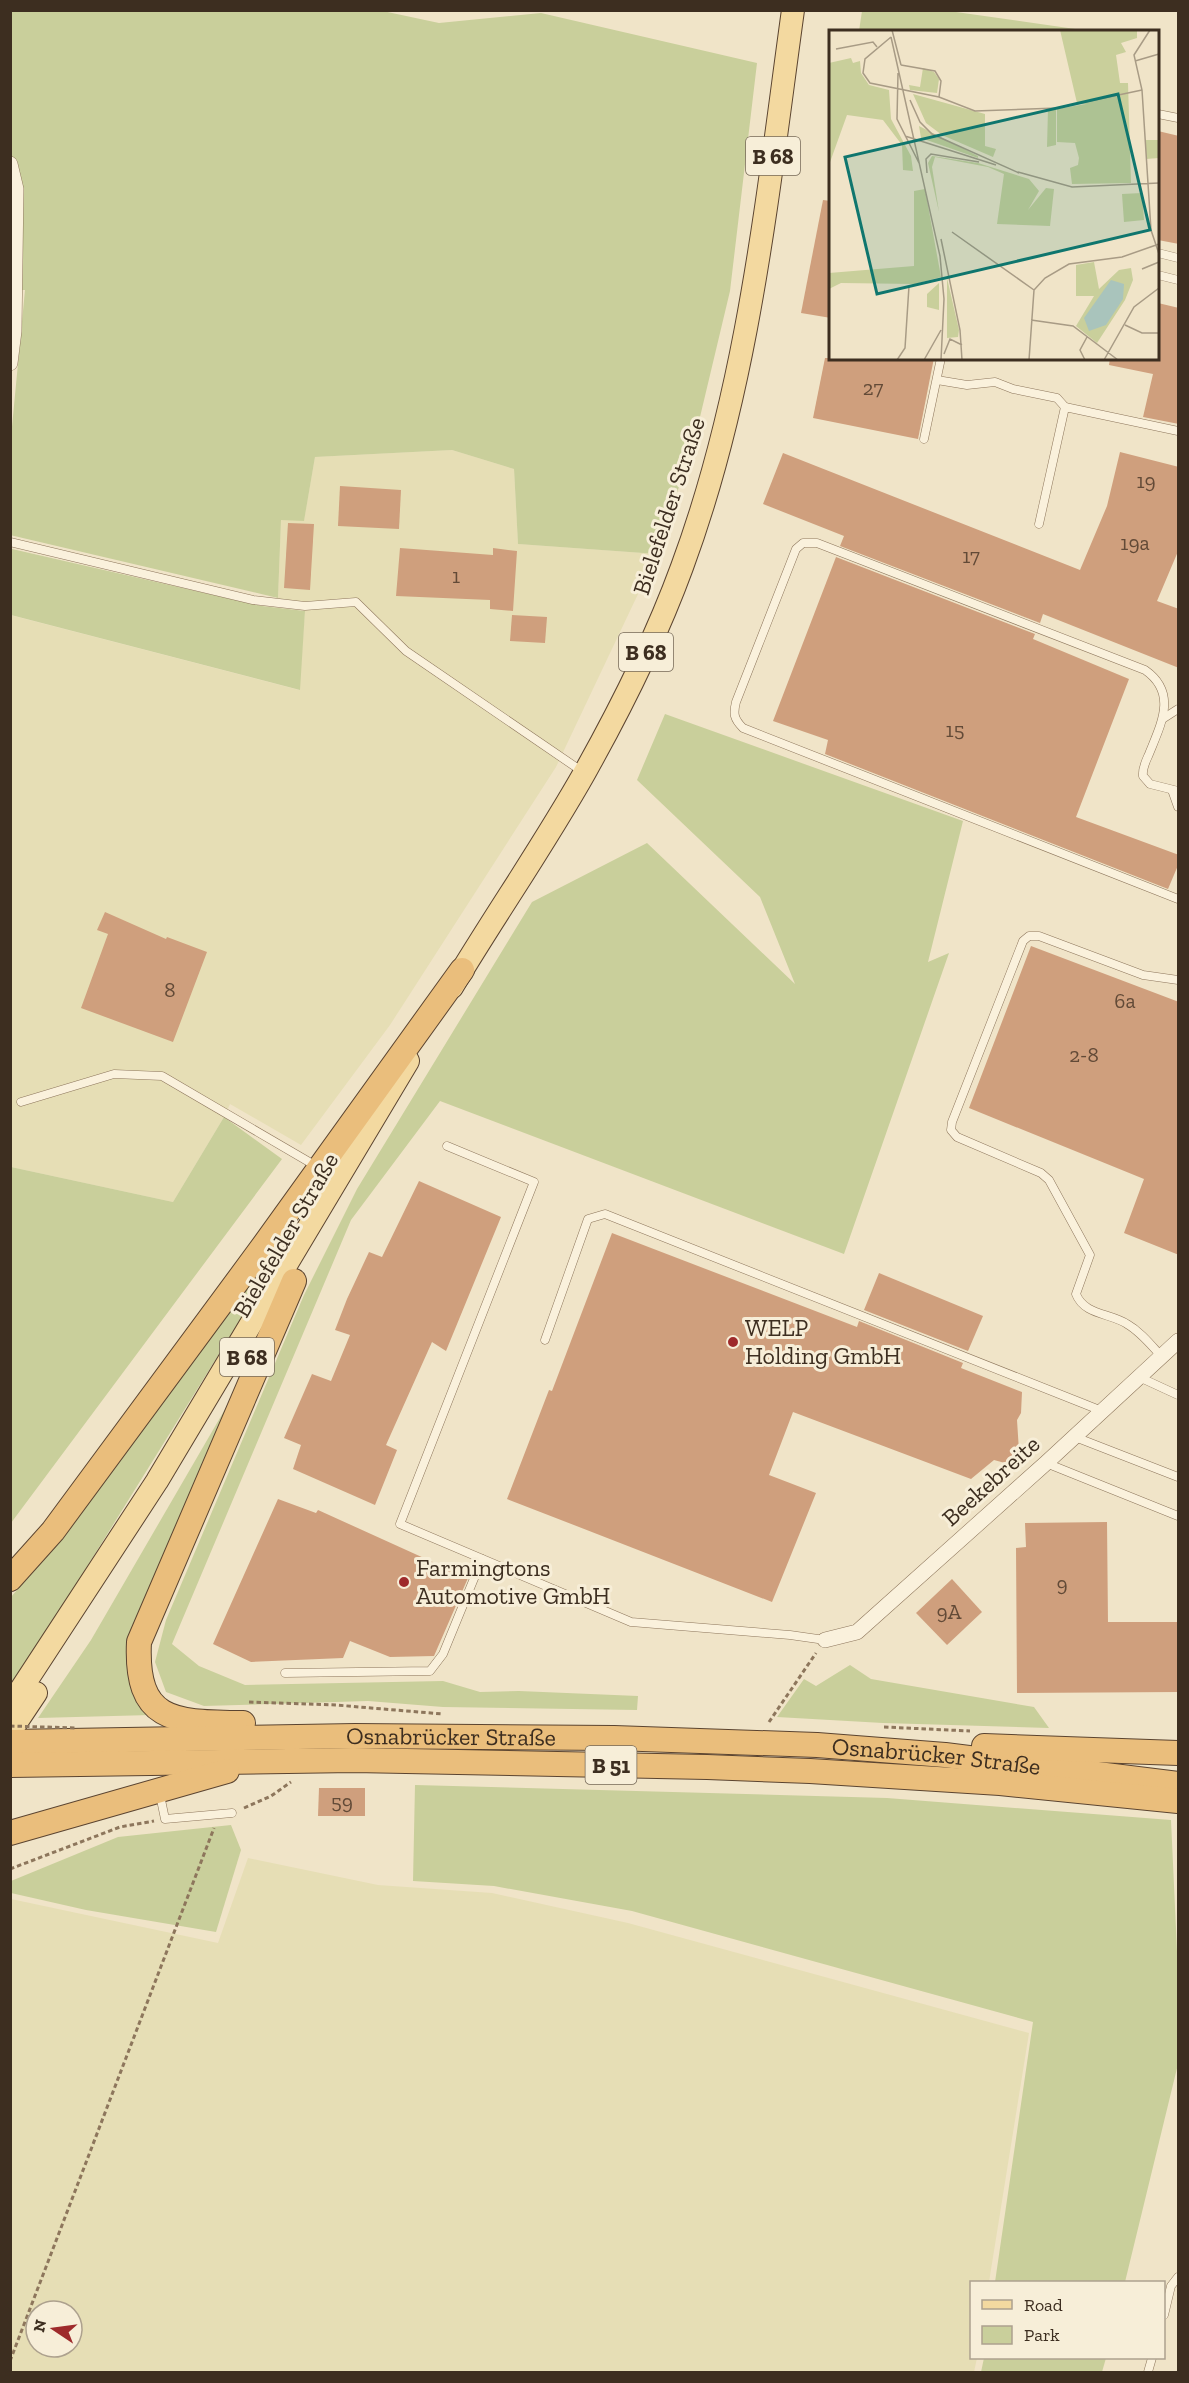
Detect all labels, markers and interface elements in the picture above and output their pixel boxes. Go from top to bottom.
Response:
inset map [829,30,1159,360]
road number: B 68 [746,137,800,175]
house number: 27 [863,375,883,400]
street label: Bielefelder Straße [626,413,711,598]
house number: 19 [1136,468,1156,493]
house number: 19a [1120,530,1150,555]
house number: 17 [962,543,980,568]
house number: 1 [452,563,460,588]
road number: B 68 [619,633,673,671]
house number: 15 [946,717,964,742]
house number: 8 [164,977,176,1002]
house number: 6a [1114,988,1136,1013]
house number: 2-8 [1069,1042,1099,1067]
street label: Bielefelder Straße [227,1147,344,1322]
place label: WELP Holding GmbH [745,1313,901,1370]
marker: WELP Holding GmbH [726,1335,740,1349]
road number: B 68 [220,1338,274,1376]
street label: Beekebreite [936,1429,1046,1532]
place label: Farmingtons Automotive GmbH [416,1553,610,1610]
house number: 9 [1056,1571,1068,1596]
marker: Farmingtons Automotive GmbH [397,1575,411,1589]
house number: 9A [937,1599,962,1624]
street label: Osnabrücker Straße [346,1721,556,1752]
street label: Osnabrücker Straße [831,1731,1042,1781]
road number: B 51 [586,1746,636,1784]
house number: 59 [331,1789,353,1814]
legend [970,2281,1165,2359]
text: Road [1024,2294,1063,2316]
north arrow [24,2299,84,2359]
text: N [29,2318,50,2334]
text: Park [1024,2324,1060,2346]

